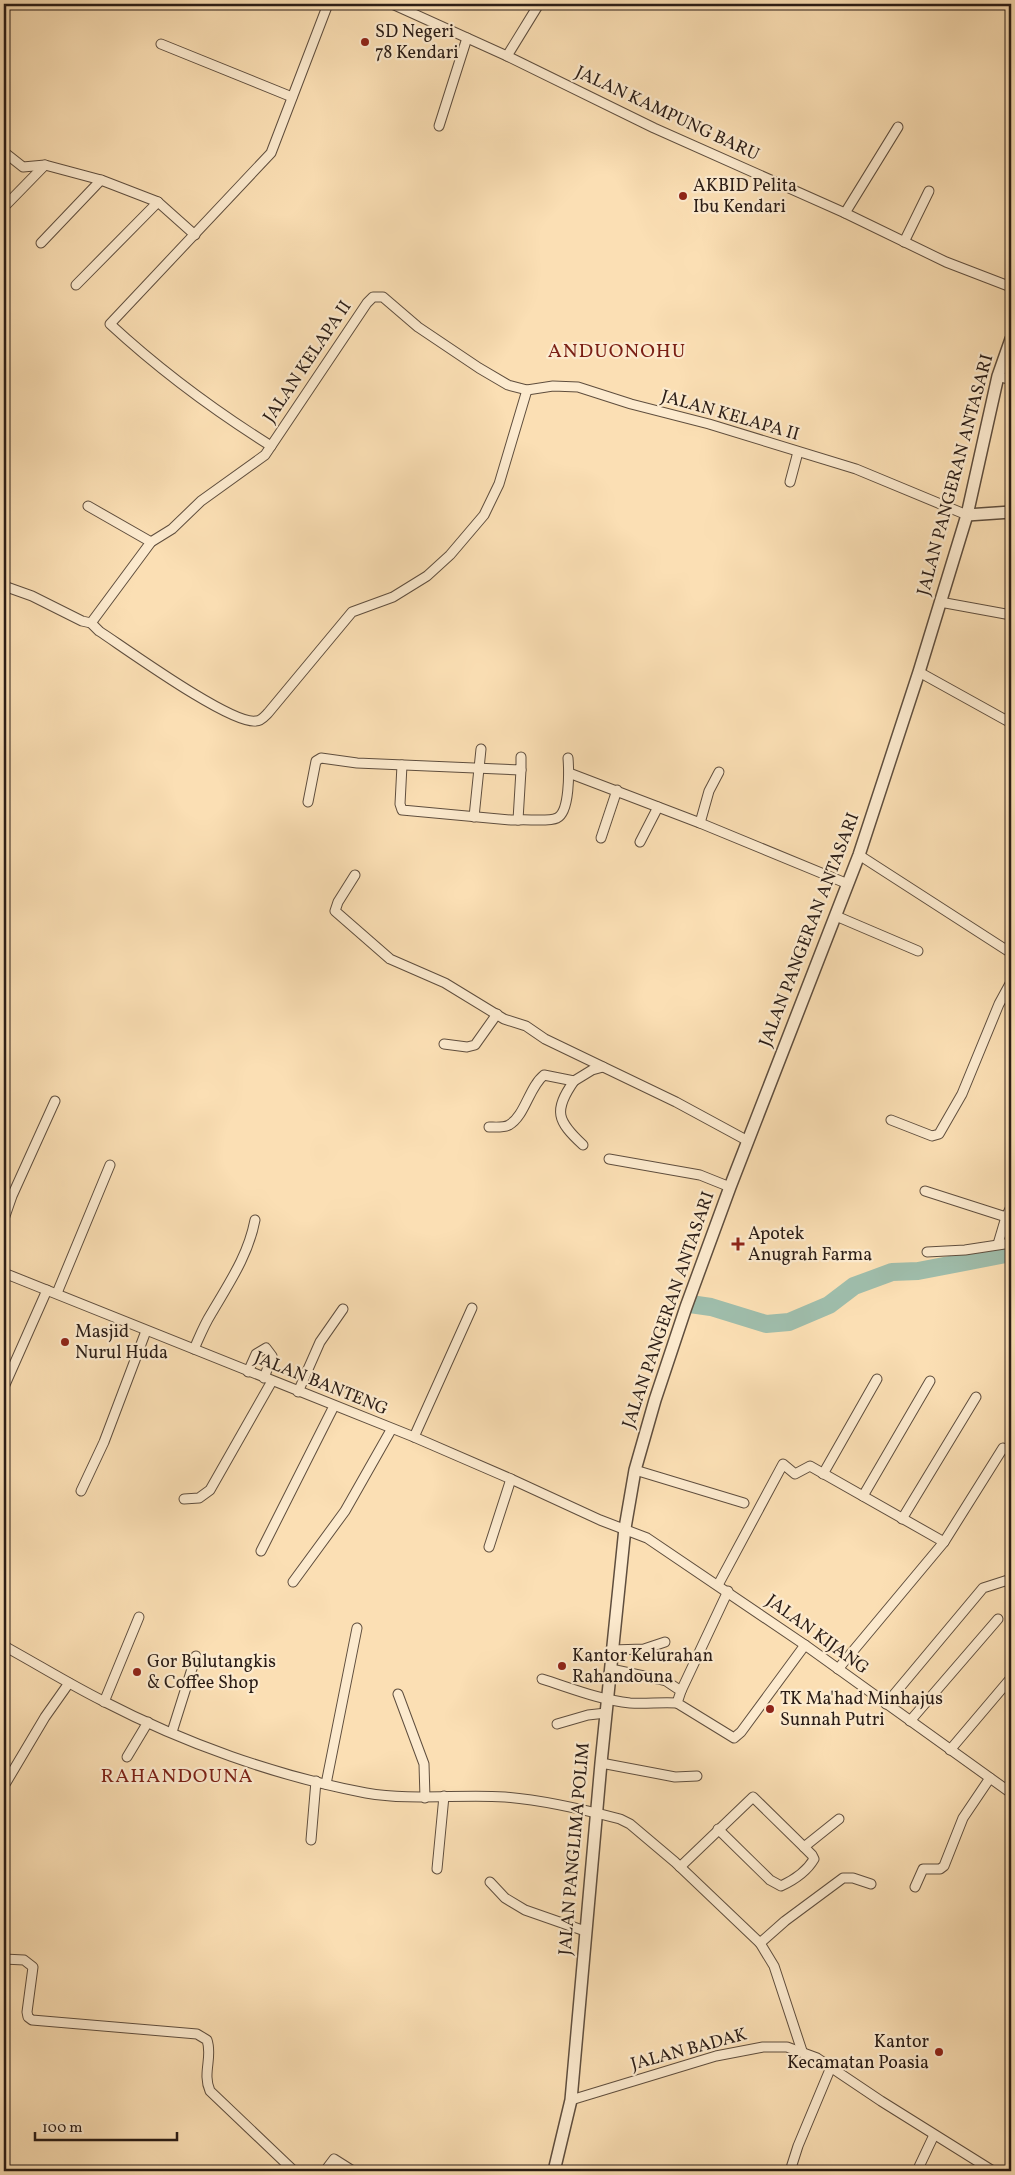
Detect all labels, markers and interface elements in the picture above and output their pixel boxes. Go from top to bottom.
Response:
place label: SD Negeri 78 Kendari [375,20,459,66]
marker: SD Negeri 78 Kendari [359,36,371,48]
street label: JALAN KAMPUNG BARU [571,60,763,168]
place label: AKBID Pelita Ibu Kendari [693,174,797,220]
marker: AKBID Pelita Ibu Kendari [677,190,689,202]
street label: JALAN KELAPA II [258,296,358,428]
district label: ANDUONOHU [548,338,686,366]
street label: JALAN PANGERAN ANTASARI [912,351,1000,599]
street label: JALAN KELAPA II [658,384,802,448]
street label: JALAN PANGERAN ANTASARI [754,809,866,1051]
street label: JALAN PANGERAN ANTASARI [617,1188,721,1432]
place label: Apotek Anugrah Farma [748,1222,872,1268]
marker: Apotek Anugrah Farma [732,1238,744,1250]
place label: Masjid Nurul Huda [75,1320,168,1366]
marker: Masjid Nurul Huda [59,1336,71,1348]
street label: JALAN BANTENG [250,1346,392,1422]
street label: JALAN KIJANG [760,1589,874,1681]
place label: Kantor Kelurahan Rahandouna [572,1644,714,1690]
place label: Gor Bulutangkis & Coffee Shop [147,1650,276,1696]
marker: Kantor Kelurahan Rahandouna [556,1660,568,1672]
marker: Gor Bulutangkis & Coffee Shop [131,1666,143,1678]
place label: TK Ma'had Minhajus Sunnah Putri [780,1687,943,1733]
marker: TK Ma'had Minhajus Sunnah Putri [764,1703,776,1715]
street label: JALAN PANGLIMA POLIM [553,1741,597,1956]
district label: RAHANDOUNA [101,1763,253,1791]
street label: JALAN BADAK [628,2022,750,2078]
place label: Kantor Kecamatan Poasia [787,2030,929,2076]
marker: Kantor Kecamatan Poasia [933,2046,945,2058]
scale bar [35,2110,178,2142]
text: 100 m [42,2118,82,2139]

